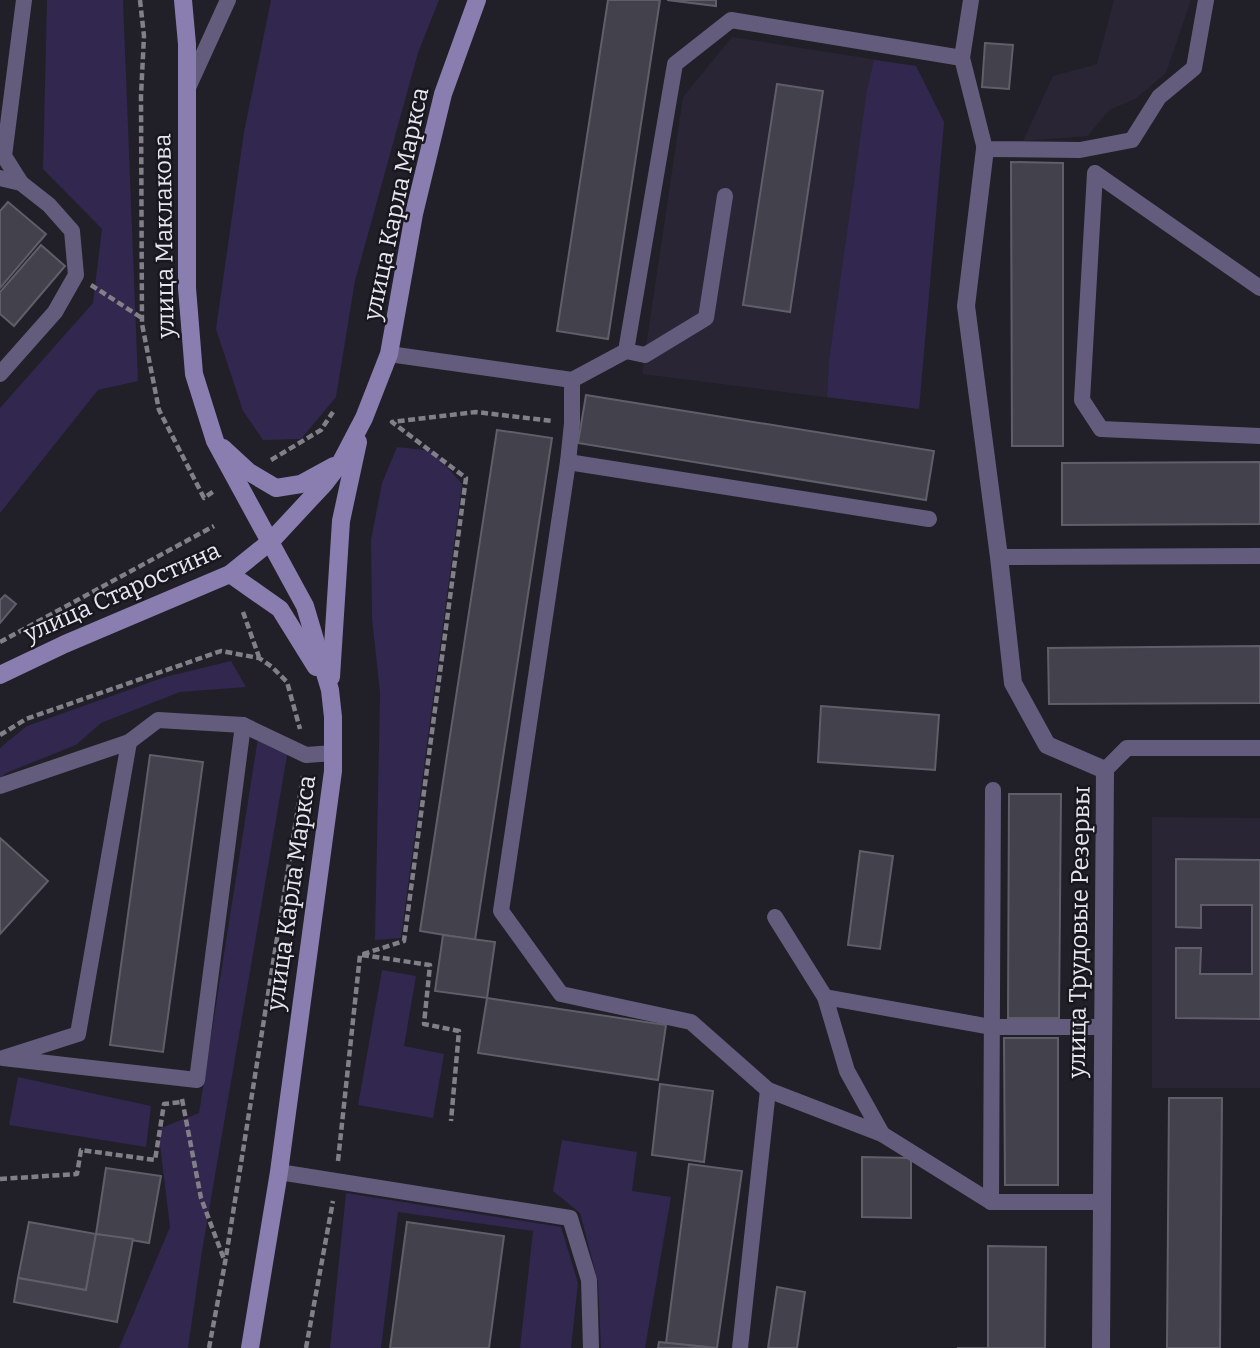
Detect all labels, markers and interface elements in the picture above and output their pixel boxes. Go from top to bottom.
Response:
street label: улица Карла Маркса [357,85,434,324]
street label: улица Маклакова [148,133,180,340]
street label: улица Старостина [19,536,225,648]
street label: улица Карла Маркса [260,773,321,1014]
street label: улица Трудовые Резервы [1062,786,1096,1079]

